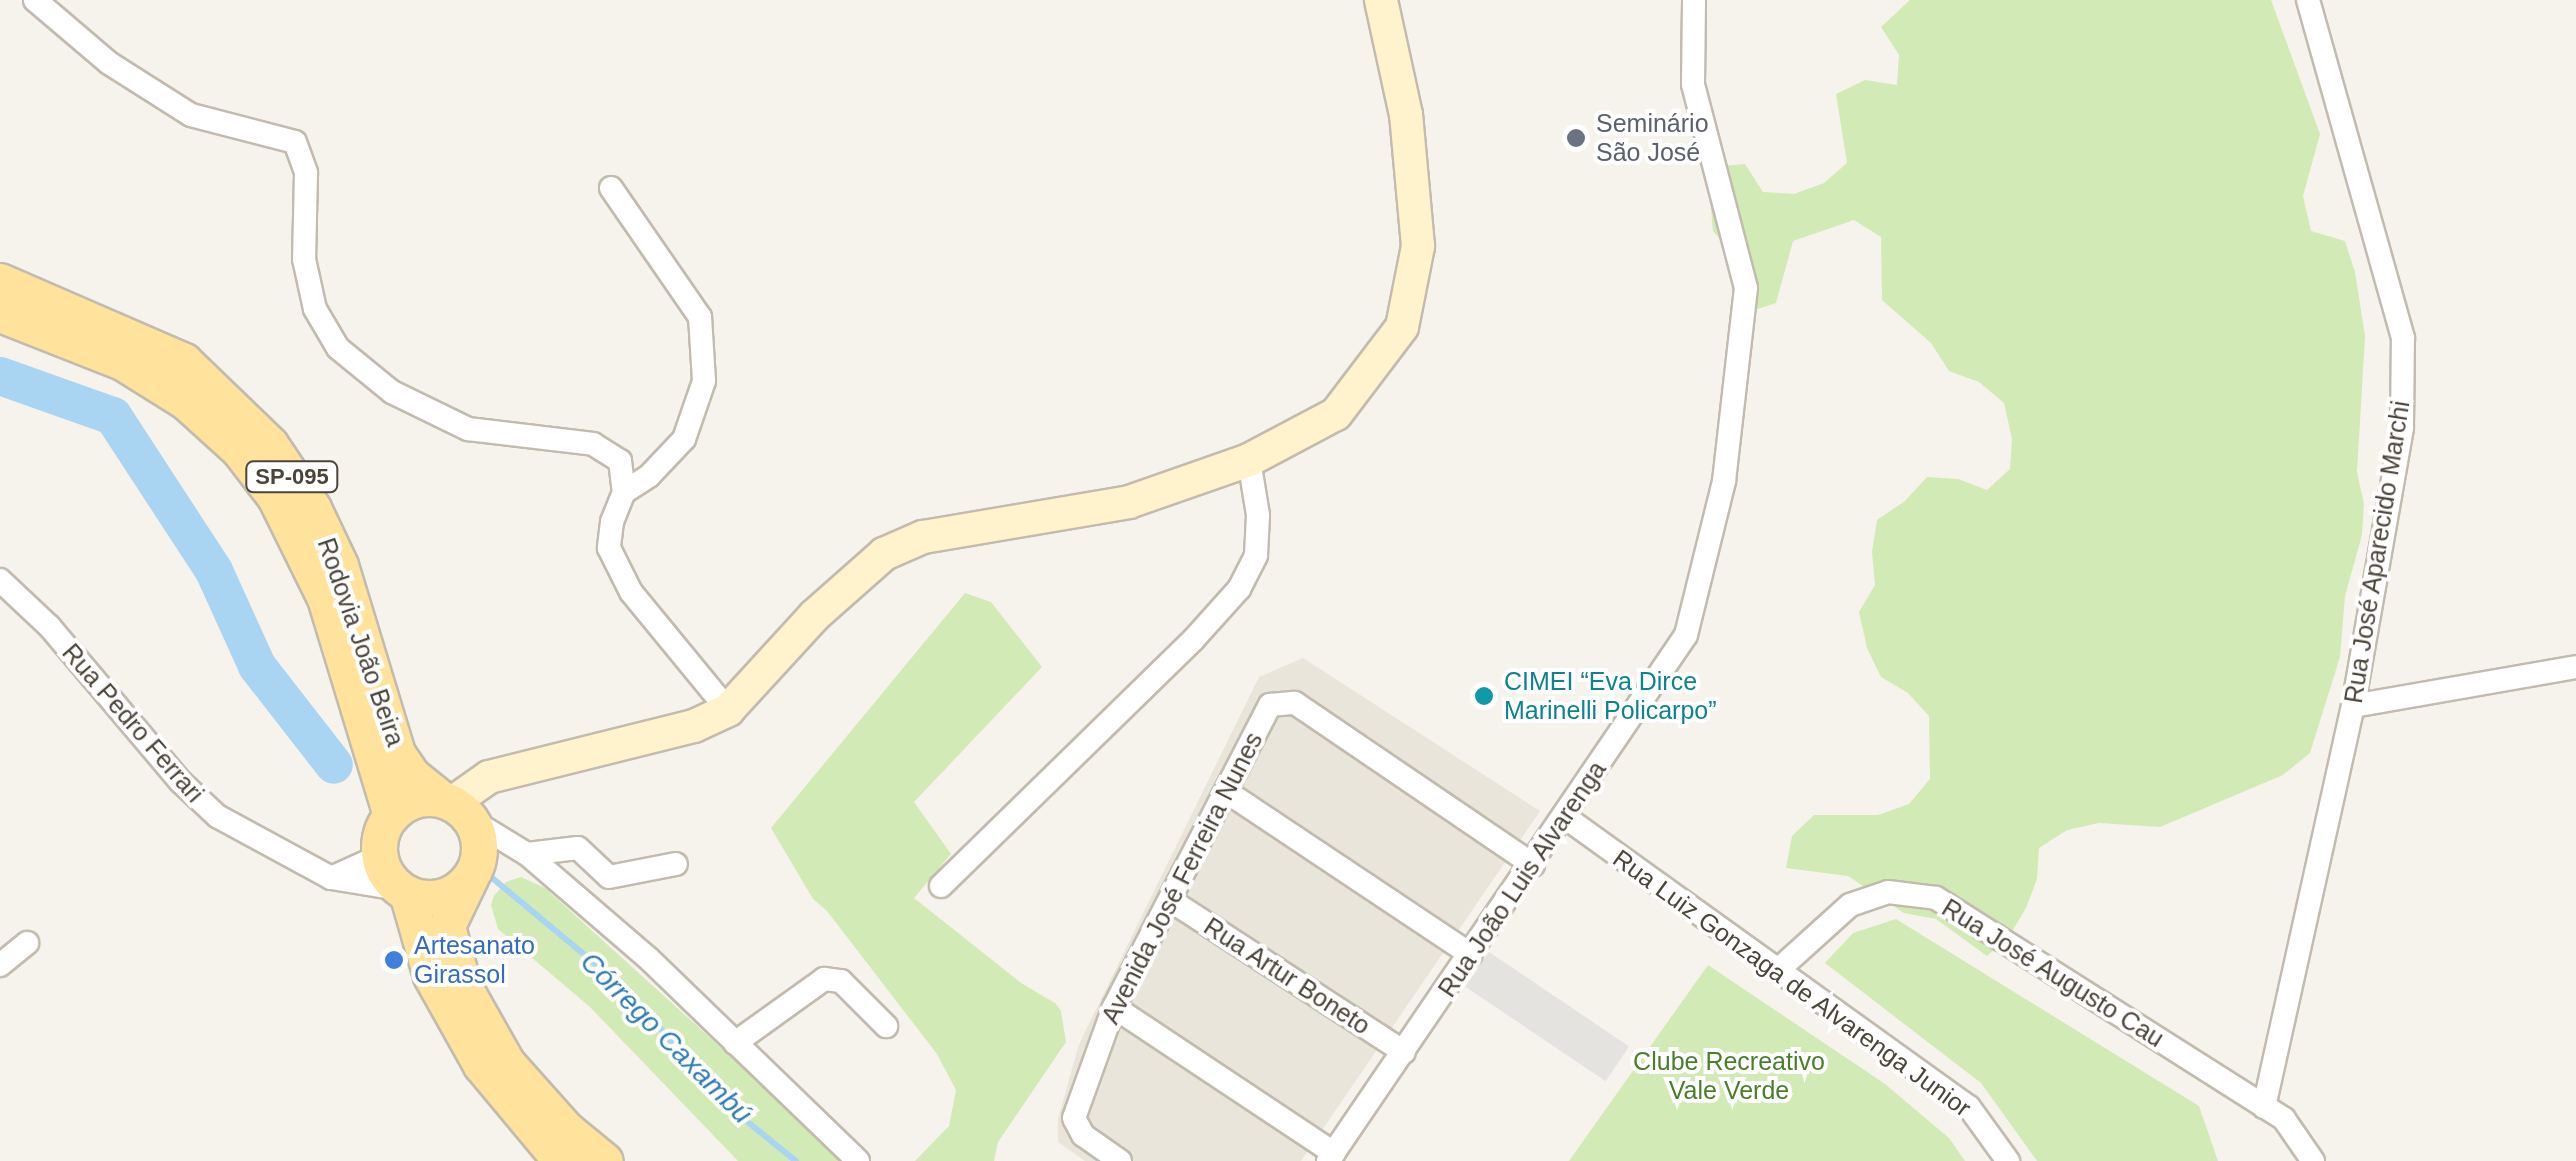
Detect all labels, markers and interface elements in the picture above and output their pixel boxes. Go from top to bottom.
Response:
place label: Seminário São José [1596,109,1709,168]
marker: Seminário São José [1565,127,1587,149]
street label: Rua José Aparecido Marchi [2338,398,2416,706]
road number: SP-095 [244,460,340,494]
street label: Rodovia João Beira [311,534,411,750]
street label: Rua Pedro Ferrari [56,638,210,808]
place label: CIMEI “Eva Dirce Marinelli Policarpo” [1504,667,1717,726]
marker: CIMEI “Eva Dirce Marinelli Policarpo” [1473,685,1495,707]
street label: Avenida José Ferreira Nunes [1095,727,1269,1029]
street label: Rua João Luis Alvarenga [1431,755,1613,1003]
street label: Rua Luiz Gonzaga de Alvarenga Junior [1607,843,1977,1123]
street label: Rua José Augusto Cau [1936,892,2170,1054]
street label: Rua Artur Boneto [1198,911,1376,1041]
place label: Artesanato Girassol [414,931,535,990]
water label: Córrego Caxambú [573,945,759,1131]
marker: Artesanato Girassol [383,949,405,971]
park label: Clube Recreativo Vale Verde [1633,1047,1825,1106]

